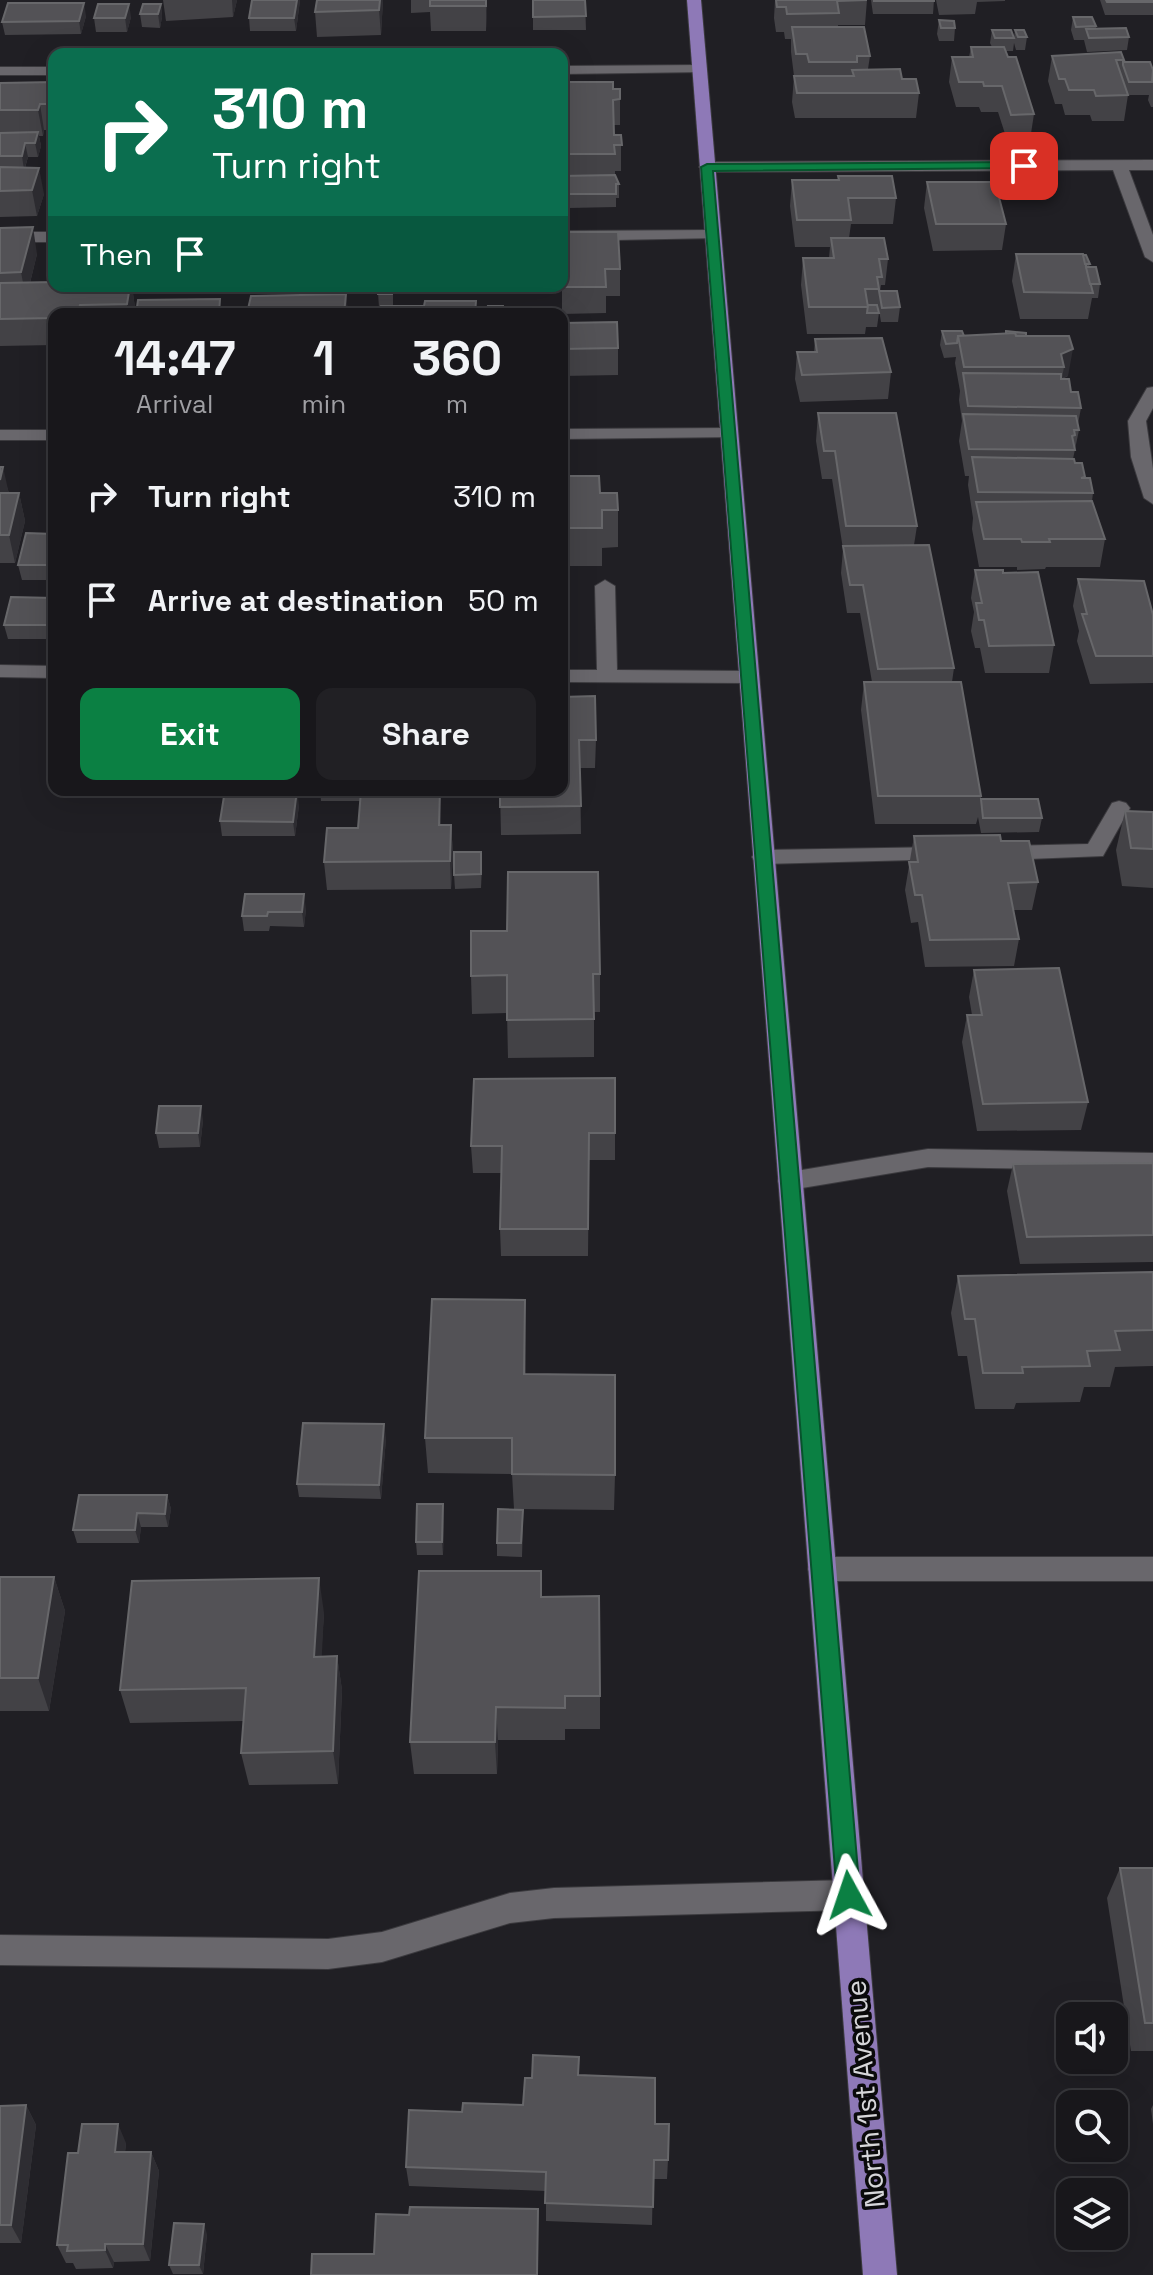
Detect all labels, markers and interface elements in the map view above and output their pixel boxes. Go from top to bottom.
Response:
text: 310 m [212,73,369,144]
icon: right [80,80,184,184]
pin [990,132,1058,200]
text: Turn right [212,143,381,189]
icon: arrive [1002,144,1046,188]
icon: arrive [168,232,212,276]
text: Then [80,235,152,274]
text: 14:47 [114,328,236,389]
text: 1 [313,328,335,389]
text: 360 [412,328,502,389]
text: Arrival [136,387,213,421]
text: min [301,387,346,421]
text: m [446,387,468,421]
icon: right [80,474,124,518]
text: Turn right [148,477,291,516]
text: 310 m [453,477,536,516]
icon: arrive [80,578,124,622]
text: Arrive at destination [148,581,444,620]
text: 50 m [468,581,539,620]
button: Exit [80,688,300,780]
button: Share [316,688,536,780]
position arrow [807,1853,891,1937]
street label: North 1st Avenue [837,1979,893,2209]
map controls [1056,2002,1128,2250]
button: sound [1056,2002,1128,2074]
button: search [1056,2090,1128,2162]
button: layers [1056,2178,1128,2250]

